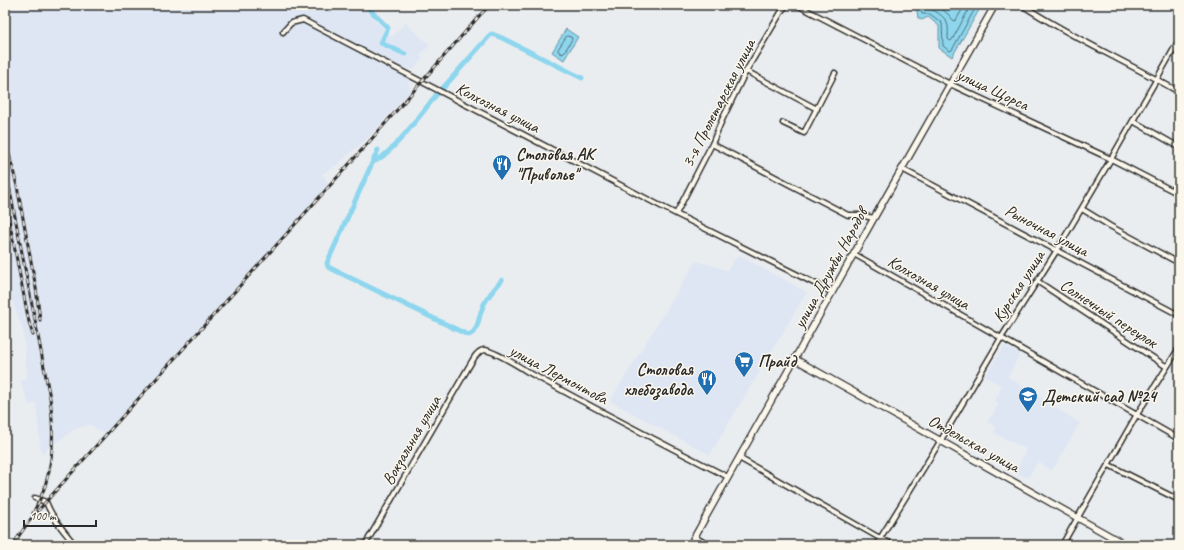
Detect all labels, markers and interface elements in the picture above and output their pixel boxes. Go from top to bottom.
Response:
street label: 3-я Пролетарская улица [677,34,761,171]
street label: улица Щорса [953,63,1033,116]
street label: Колхозная улица [452,77,545,138]
place label: Столовая АК "Приволье" [516,144,597,185]
restaurant icon: Столовая АК "Приволье" [491,153,513,181]
street label: Рыночная улица [1001,200,1094,262]
street label: улица Дружбы Народов [788,201,874,333]
street label: Курская улица [987,245,1050,326]
street label: Колхозная улица [884,251,975,315]
street label: Солнечный переулок [1056,274,1163,354]
street label: улица Лермонтова [505,339,613,410]
supermarket icon: Прайд [733,350,755,378]
place label: Прайд [758,351,798,372]
place label: Столовая хлебозавода [624,359,695,401]
restaurant icon: Столовая хлебозавода [696,368,718,396]
school or university icon: Детский сад №24 [1017,385,1039,413]
place label: Детский сад №24 [1042,386,1158,407]
street label: Вокзальная улица [377,390,447,489]
street label: Отдельская улица [925,410,1025,478]
scale bar [24,502,96,528]
text: 100 m [30,508,57,524]

